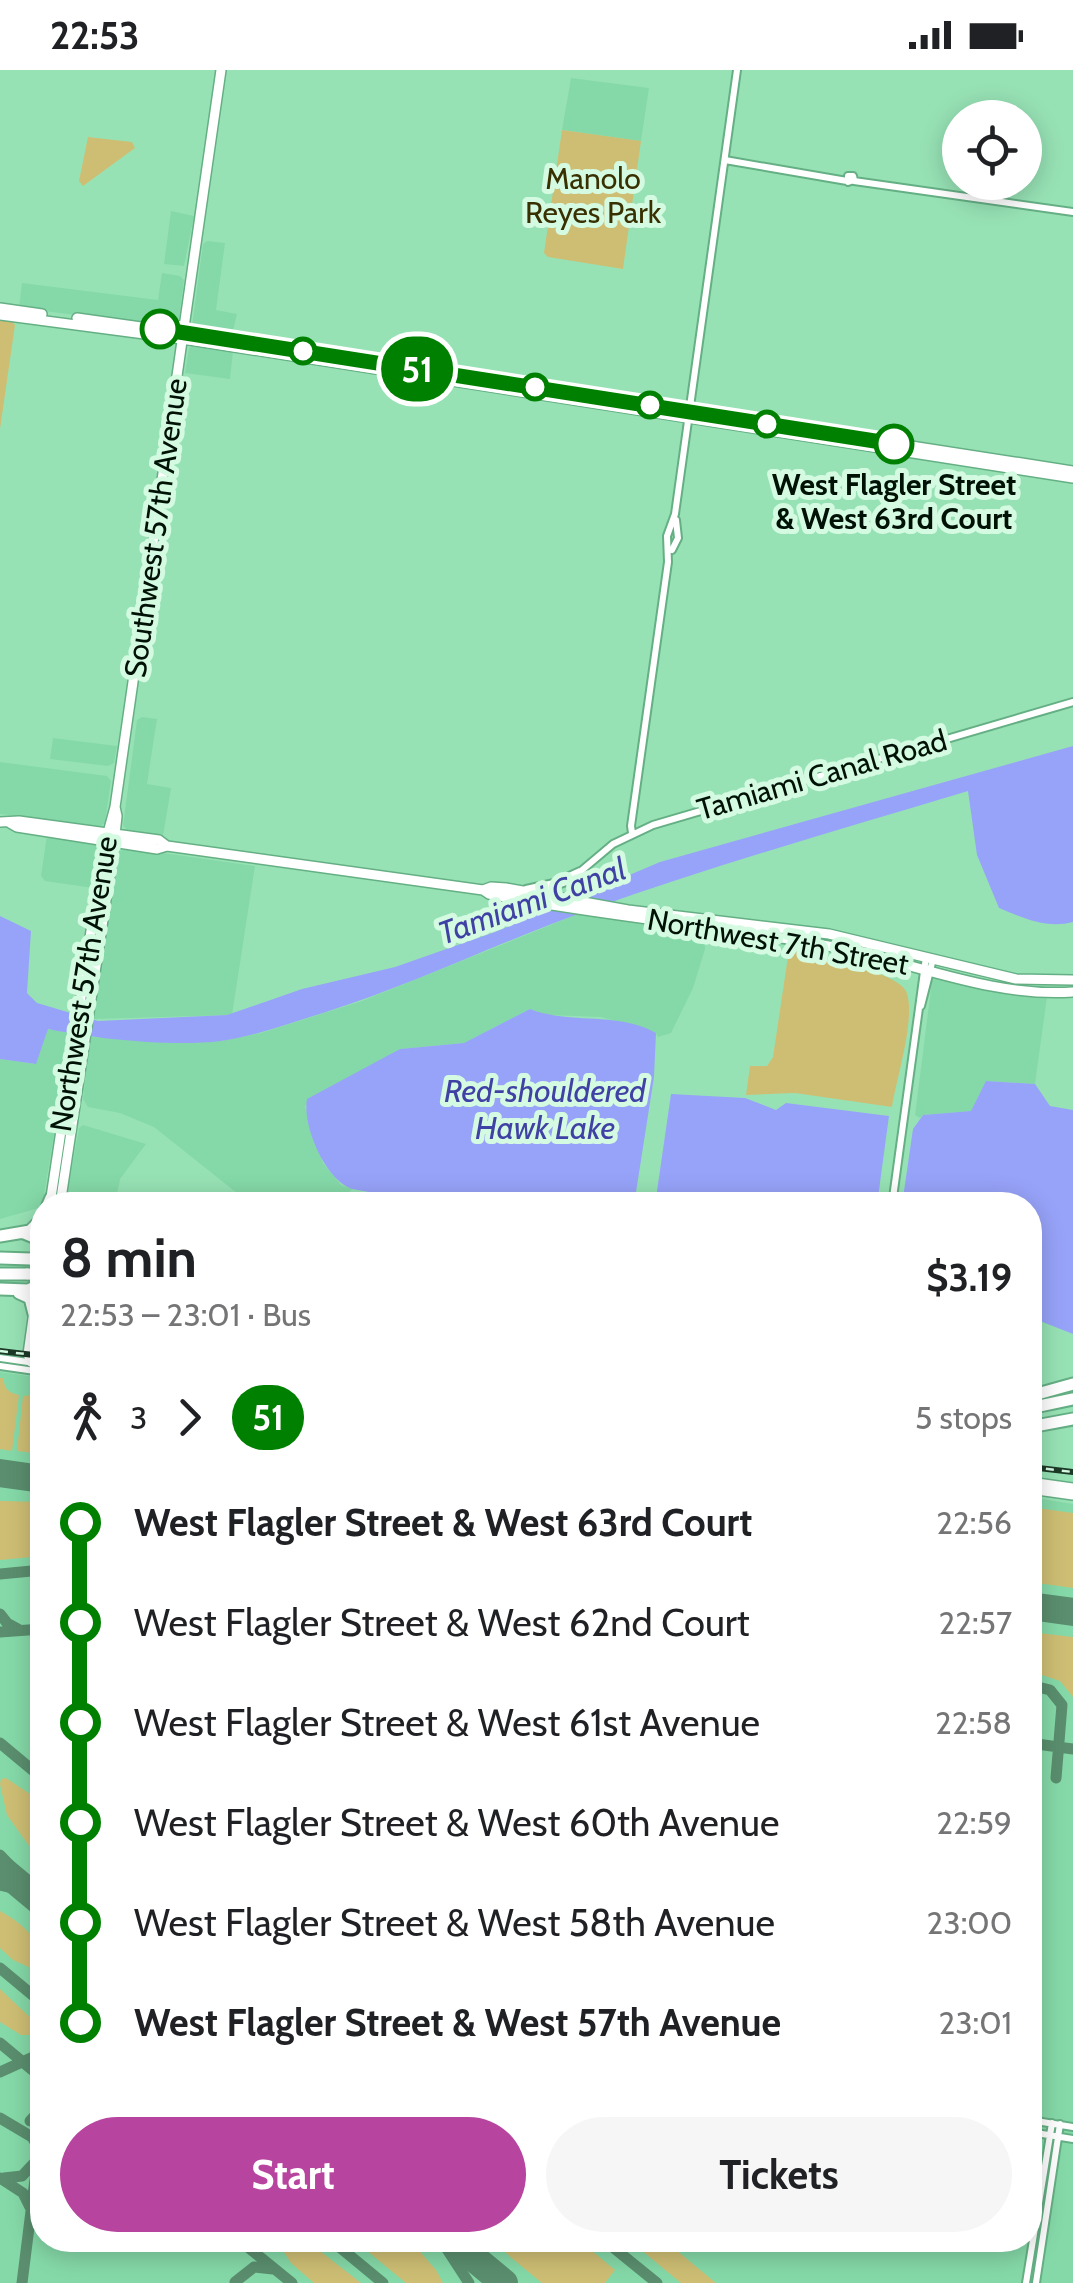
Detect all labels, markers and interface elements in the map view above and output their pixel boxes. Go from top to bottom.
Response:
text: 22:53 [50,12,140,59]
map controls [942,100,1042,200]
button: locate [942,100,1042,200]
park label: Manolo Reyes Park [525,160,662,231]
unlabelled marker [141,310,179,348]
line badge: 51 [372,336,462,402]
unlabelled marker [290,338,316,364]
text: 51 [401,348,433,391]
unlabelled marker [522,374,548,400]
street label: Southwest 57th Avenue [116,376,195,680]
unlabelled marker [637,392,663,418]
unlabelled marker [754,411,780,437]
marker: West Flagler Street & West 63rd Court [875,425,913,463]
place label: West Flagler Street & West 63rd Court [772,466,1016,537]
street label: Tamiami Canal Road [693,721,951,828]
street label: Northwest 57th Avenue [42,834,125,1134]
water label: Tamiami Canal [433,848,631,953]
street label: Northwest 7th Street [645,900,911,983]
water label: Red-shouldered Hawk Lake [444,1071,647,1147]
text: 8 min [60,1224,197,1291]
text: $3.19 [926,1254,1012,1301]
text: 22:53 – 23:01 · Bus [60,1295,311,1334]
icon: walk [60,1390,115,1445]
icon: forward [162,1390,217,1445]
text: 51 [252,1396,284,1439]
text: 3 [130,1398,147,1437]
text: 5 stops [915,1398,1012,1437]
text: West Flagler Street & West 63rd Court [134,1499,752,1546]
text: 22:56 [936,1503,1012,1542]
text: West Flagler Street & West 62nd Court [134,1599,750,1646]
text: 22:57 [938,1603,1012,1642]
text: West Flagler Street & West 61st Avenue [134,1699,760,1746]
text: 22:58 [935,1703,1012,1742]
text: West Flagler Street & West 60th Avenue [134,1799,779,1846]
text: 22:59 [936,1803,1012,1842]
text: West Flagler Street & West 58th Avenue [134,1899,775,1946]
text: 23:00 [927,1903,1012,1942]
text: West Flagler Street & West 57th Avenue [134,1999,781,2046]
text: 23:01 [938,2003,1012,2042]
button: Start [60,2117,526,2232]
button: Tickets [546,2117,1012,2232]

